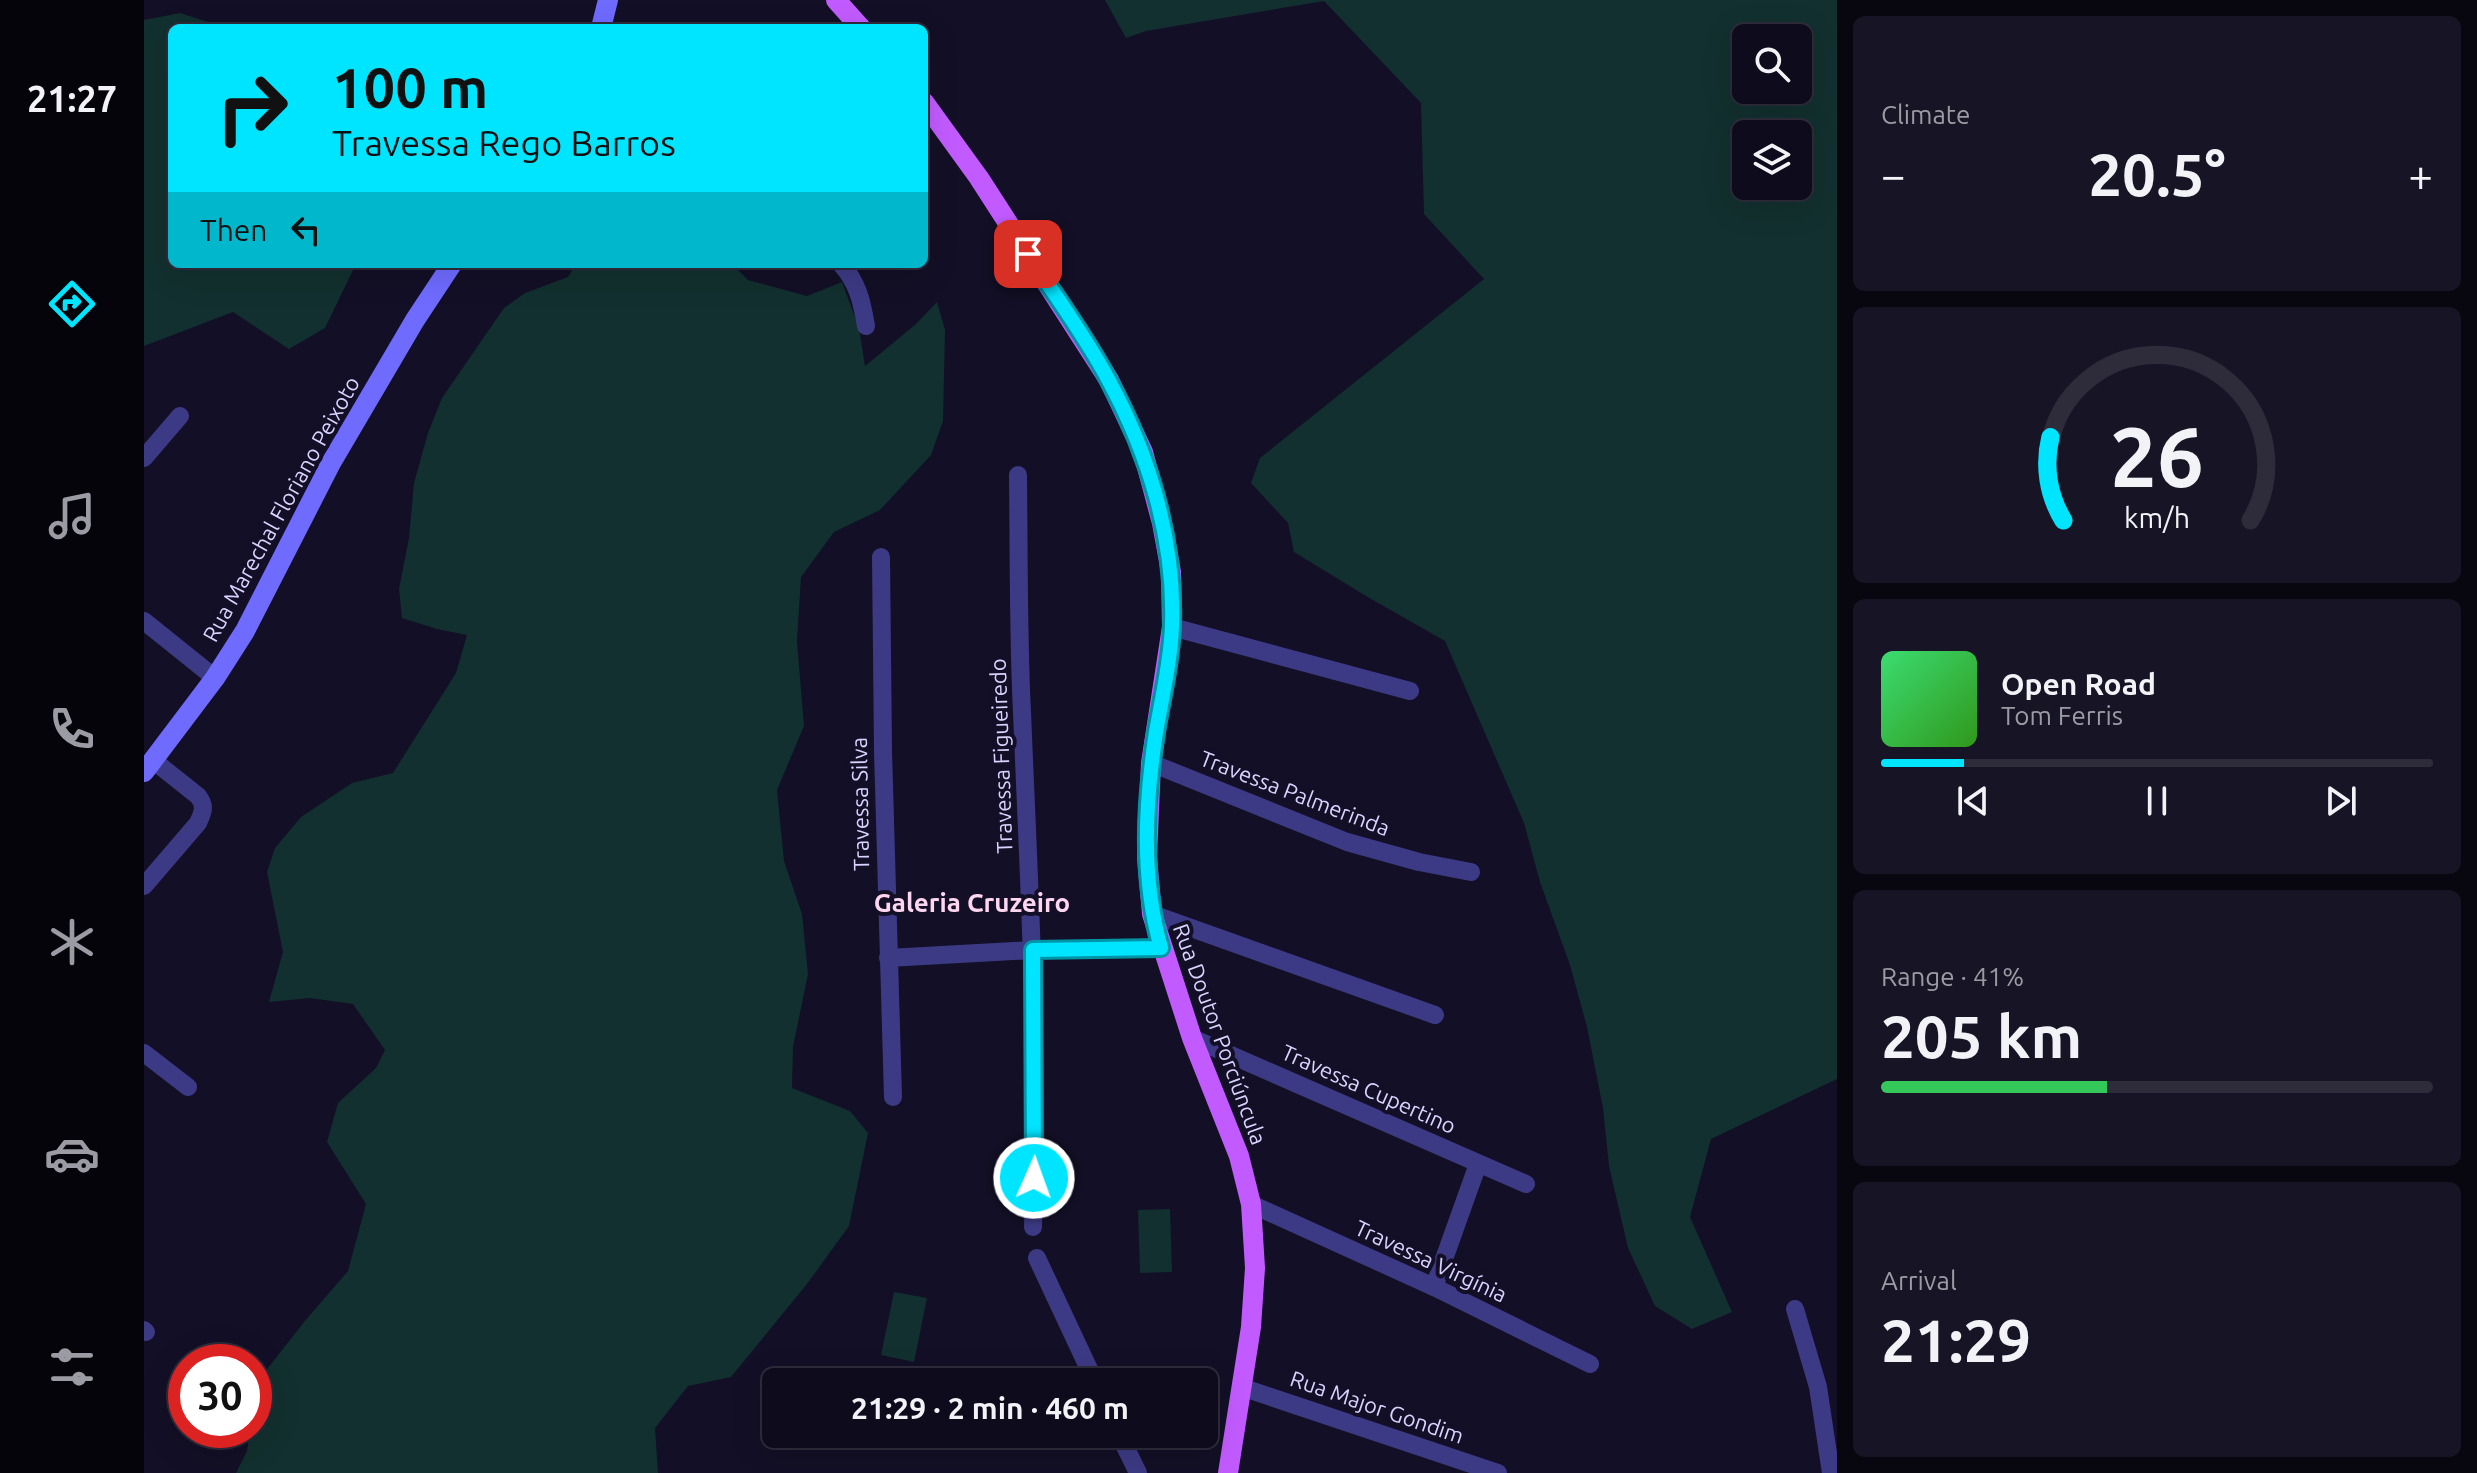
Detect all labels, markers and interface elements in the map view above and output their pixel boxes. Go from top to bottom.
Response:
map controls [1732,24,1812,200]
button: search [1732,24,1812,104]
icon: right [200,56,304,160]
text: 100 m [332,56,488,119]
text: 21:27 [27,78,117,119]
text: Climate [1881,100,1970,129]
button: layers [1732,120,1812,200]
text: Travessa Rego Barros [332,122,676,163]
text: 20.5° [2088,140,2226,207]
text: − [1881,150,1906,199]
text: + [2408,150,2433,199]
icon: left [284,208,328,252]
text: Then [200,213,268,247]
pin [994,220,1062,288]
icon: arrive [1006,232,1050,276]
icon: directions [44,276,100,332]
street label: Rua Marechal Floriano Peixoto [197,372,364,646]
text: 26 [2110,409,2204,503]
icon: music [44,488,100,544]
text: km/h [2124,501,2190,533]
street label: Travessa Figueiredo [985,658,1016,854]
text: Open Road [2001,667,2156,701]
icon: phone [44,701,100,757]
text: Tom Ferris [2001,701,2123,730]
street label: Travessa Silva [846,737,873,871]
street label: Travessa Palmerinda [1197,745,1393,840]
icon: previous [1951,779,1995,823]
icon: pause [2135,779,2179,823]
icon: next [2319,779,2363,823]
district label: Galeria Cruzeiro [874,888,1070,917]
icon: climate [44,914,100,970]
street label: Rua Doutor Porciúncula [1169,920,1272,1148]
text: Range · 41% [1881,962,2024,991]
text: 205 km [1881,1002,2082,1069]
street label: Travessa Cupertino [1278,1039,1460,1138]
icon: car [44,1126,100,1182]
position arrow [992,1136,1076,1220]
street label: Travessa Virgínia [1351,1214,1511,1307]
text: Arrival [1881,1266,1957,1295]
text: 21:29 [1881,1306,2031,1373]
icon: filters [44,1339,100,1395]
speed limit sign: 30 [168,1344,272,1448]
street label: Rua Major Gondim [1287,1365,1467,1448]
text: 21:29 · 2 min · 460 m [851,1391,1129,1425]

